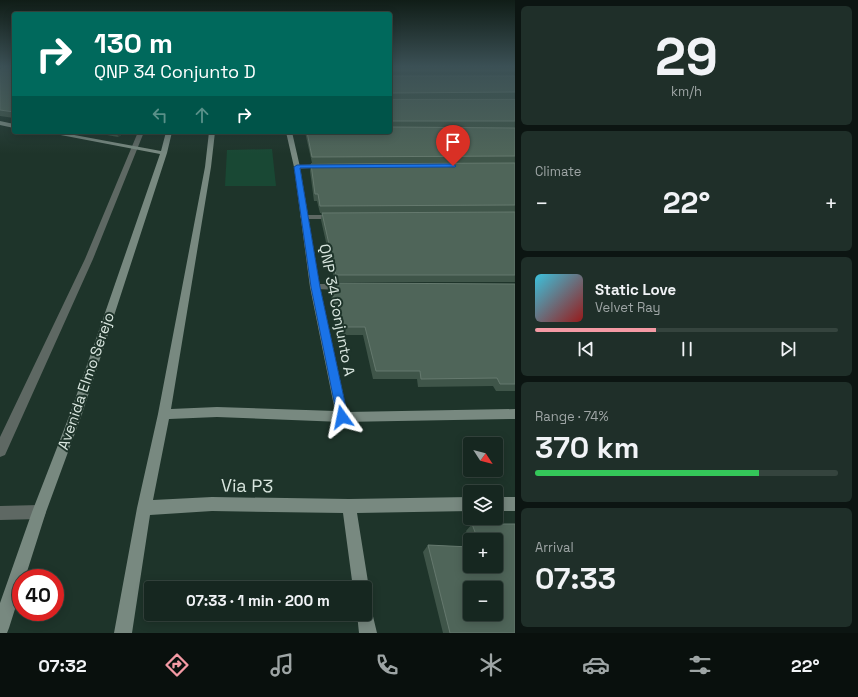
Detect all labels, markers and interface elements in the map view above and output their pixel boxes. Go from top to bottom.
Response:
text: 29 [655,24,718,90]
text: 130 m [94,25,173,61]
icon: right [28,28,80,80]
text: QNP 34 Conjunto D [94,60,256,83]
text: km/h [671,83,702,100]
icon: left [149,104,171,126]
icon: ahead [191,104,213,126]
icon: right [233,104,255,126]
pin [436,125,470,166]
icon: arrive [442,131,464,153]
text: Climate [535,163,581,180]
text: 22° [663,183,710,222]
text: − [535,189,549,217]
text: + [824,189,838,217]
street label: QNP 34 Conjunto A [315,242,360,378]
text: Static Love [595,280,676,299]
text: Velvet Ray [595,299,660,316]
street label: Avenida Elmo Serejo [53,310,118,452]
icon: previous [575,338,597,360]
icon: pause [676,338,698,360]
icon: next [777,338,799,360]
position arrow [321,396,363,438]
text: Range · 74% [535,408,609,425]
text: 370 km [535,428,639,467]
north arrow [463,437,503,477]
map controls [463,437,503,621]
street label: Via P3 [221,474,273,497]
button: layers [463,485,503,525]
button: + [463,533,503,573]
text: Arrival [535,539,574,556]
text: 07:33 [535,559,616,598]
speed limit sign: 40 [12,569,64,621]
button: − [463,581,503,621]
text: 07:33 · 1 min · 200 m [186,591,330,610]
icon: directions [163,651,191,679]
icon: music [268,651,296,679]
icon: phone [373,651,401,679]
icon: climate [477,651,505,679]
icon: car [582,651,610,679]
icon: filters [686,651,714,679]
text: 07:32 [38,654,87,677]
text: 22° [791,654,820,677]

